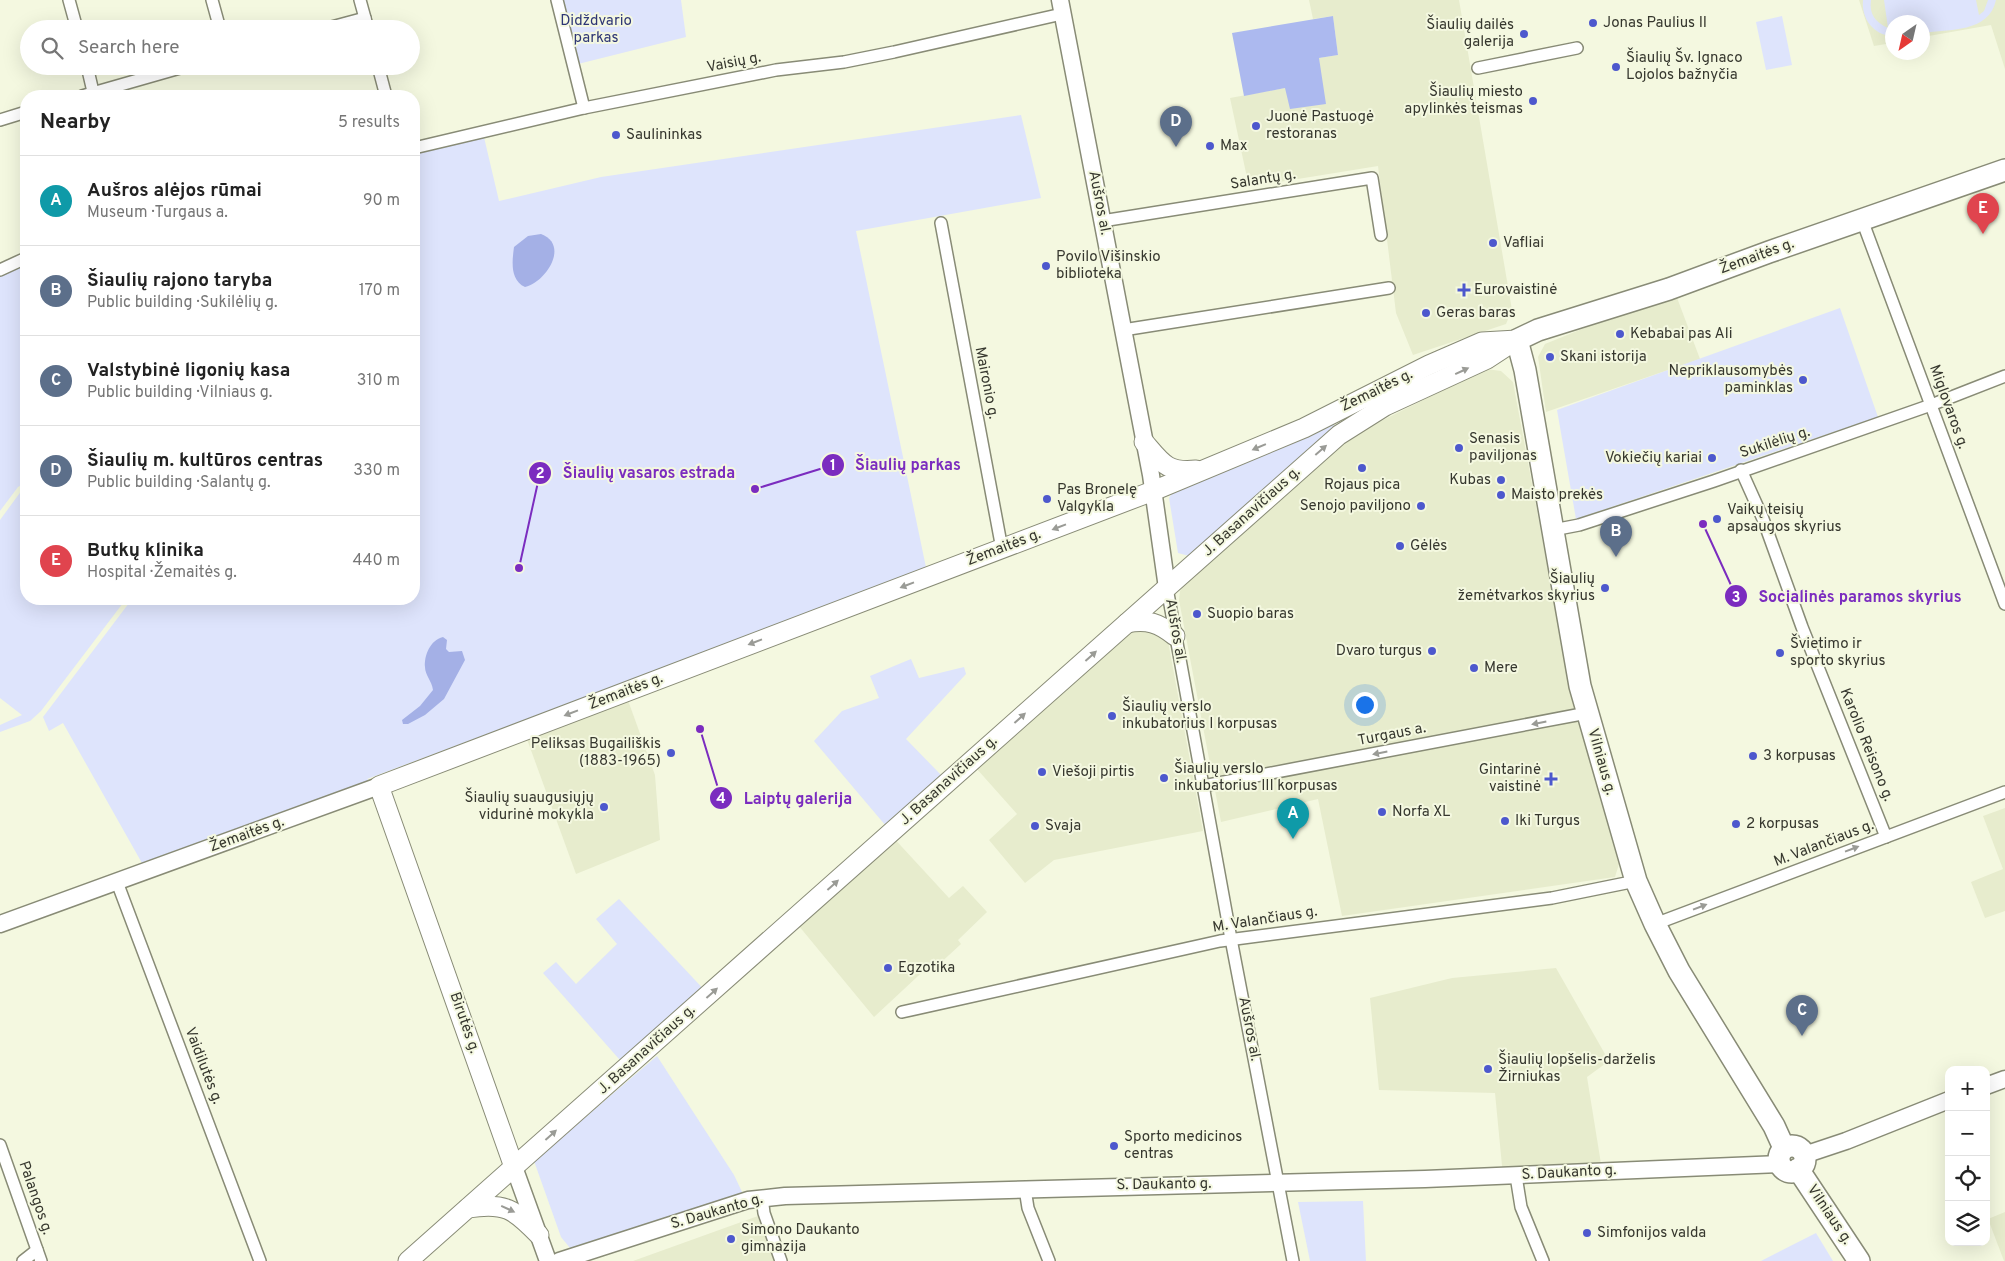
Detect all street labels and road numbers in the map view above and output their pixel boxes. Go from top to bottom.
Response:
street label: Vaisių g. [705,48,763,78]
street label: Salantų g. [1229,165,1297,195]
street label: Aušros al. [1083,169,1115,237]
street label: Žemaitės g. [1717,234,1797,279]
street label: Maironio g. [970,345,1002,421]
street label: Miglovaros g. [1924,362,1972,452]
street label: Žemaitės g. [1337,364,1416,417]
street label: Sukilėlių g. [1737,423,1813,463]
street label: J. Basanavičiaus g. [1199,463,1305,561]
street label: Žemaitės g. [964,524,1044,571]
street label: Aušros al. [1160,597,1190,665]
street label: Žemaitės g. [586,668,666,715]
street label: Karolio Reisono g. [1835,686,1897,804]
street label: Turgaus a. [1356,719,1428,751]
street label: Vilniaus g. [1582,726,1620,798]
street label: J. Basanavičiaus g. [896,732,1002,830]
street label: Žemaitės g. [207,812,287,857]
street label: M. Valančiaus g. [1771,816,1877,872]
street label: M. Valančiaus g. [1211,902,1319,938]
street label: Birutės g. [445,990,483,1056]
street label: Aušros al. [1233,995,1265,1063]
street label: J. Basanavičiaus g. [594,1001,700,1099]
street label: Vaidilutės g. [180,1025,226,1107]
street label: Palangos g. [14,1159,56,1237]
street label: S. Daukanto g. [1521,1161,1617,1185]
street label: S. Daukanto g. [1116,1175,1212,1195]
street label: Vilniaus g. [1802,1181,1856,1249]
street label: S. Daukanto g. [669,1190,765,1234]

